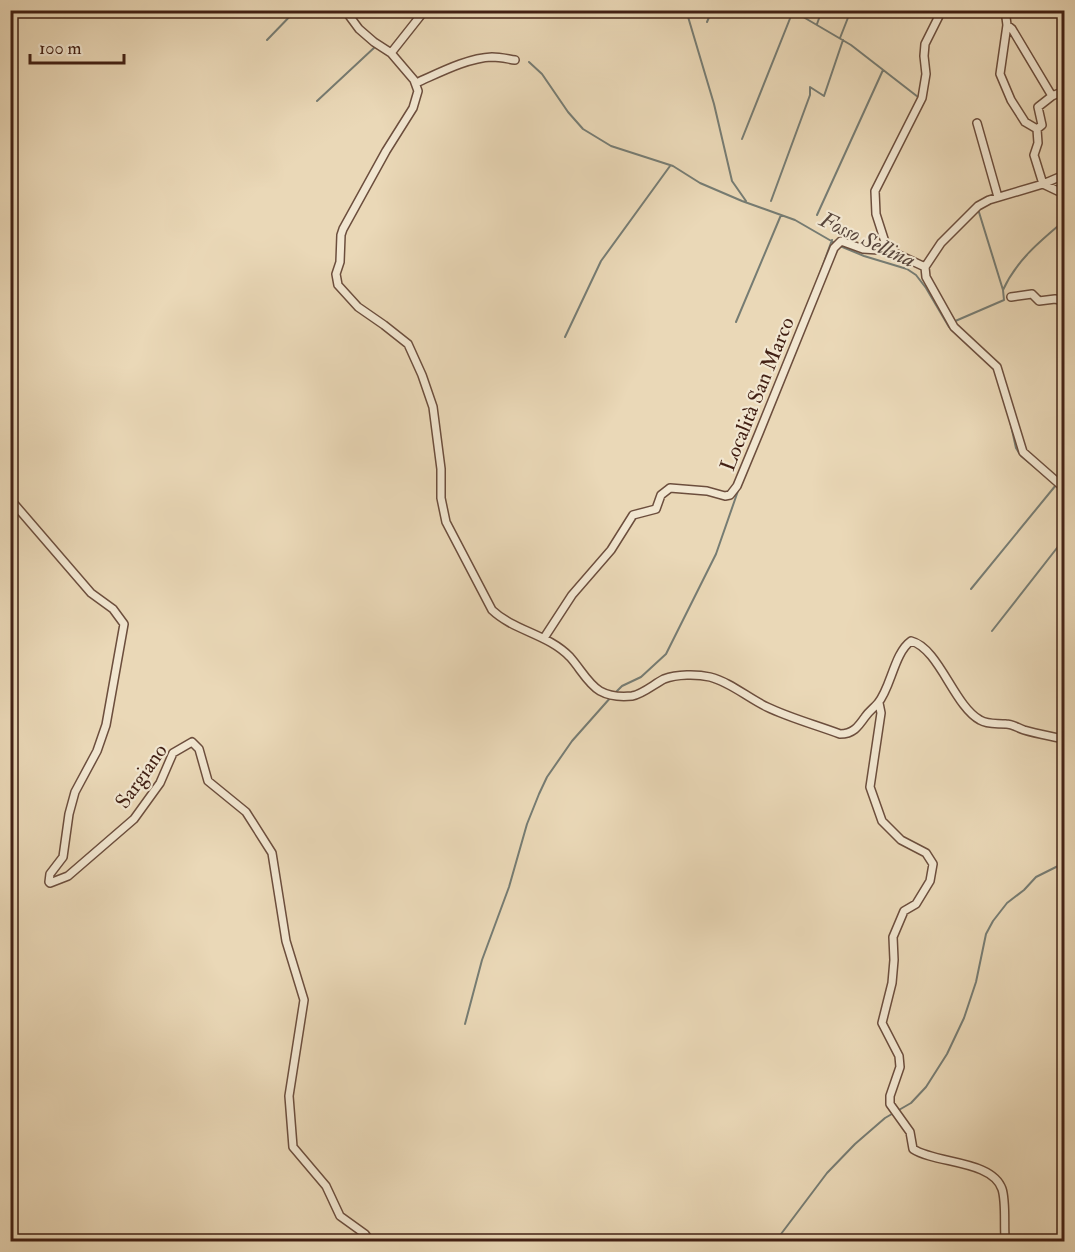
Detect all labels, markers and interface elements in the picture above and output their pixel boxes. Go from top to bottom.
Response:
scale bar [30,27,124,65]
text: 100 m [39,37,82,60]
water label: Fosso Sellina [814,205,920,274]
street label: Località San Marco [714,313,801,475]
street label: Sargiano [109,738,174,814]

